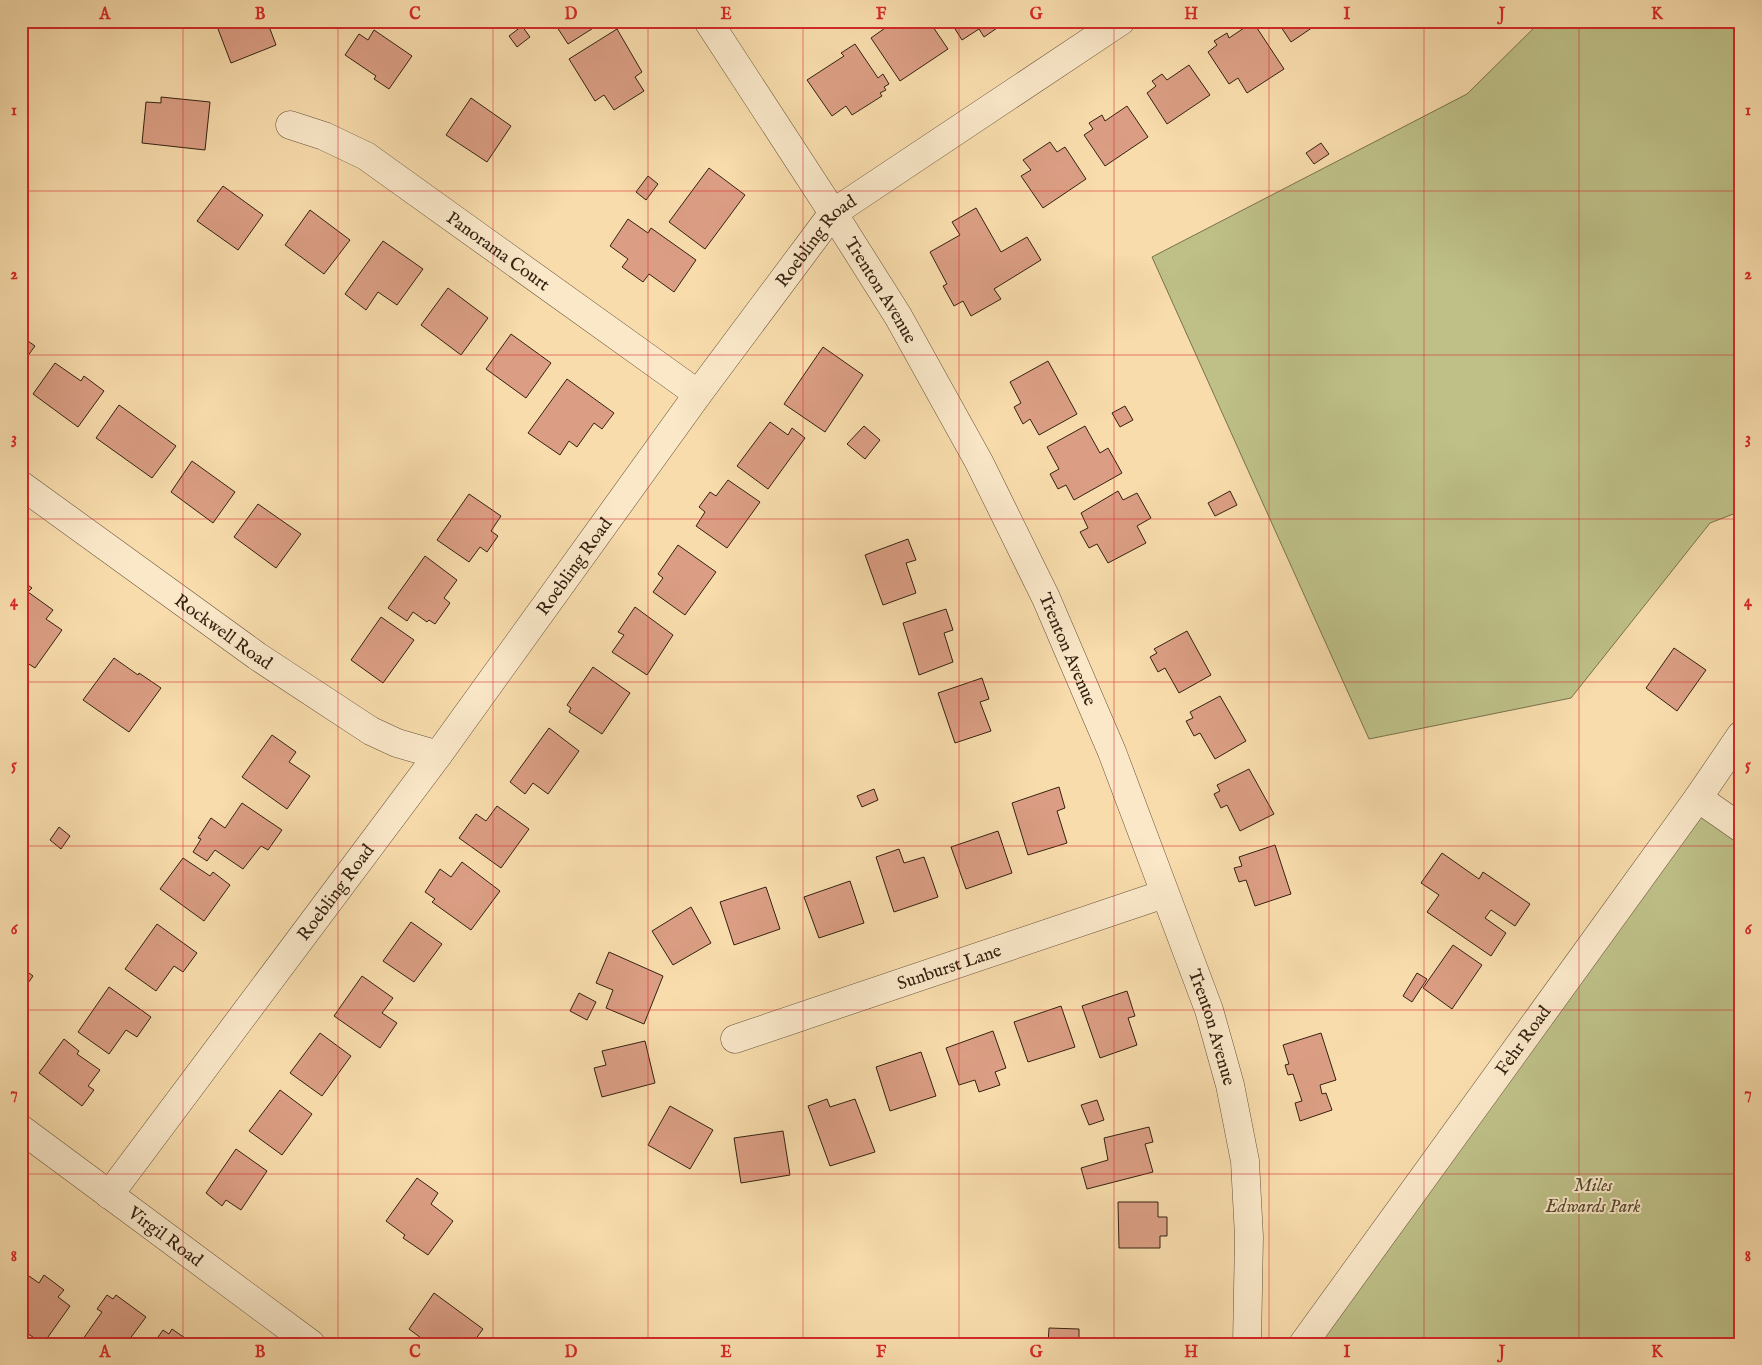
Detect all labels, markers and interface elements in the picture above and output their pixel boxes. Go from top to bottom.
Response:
text: A [99,5,112,25]
text: B [255,5,266,25]
text: C [409,5,421,25]
text: D [565,5,578,25]
text: E [720,5,732,25]
text: F [876,5,887,25]
text: G [1030,5,1043,25]
text: H [1184,5,1198,25]
text: I [1344,5,1351,25]
text: J [1497,5,1506,25]
text: K [1651,5,1664,25]
text: 1 [11,101,17,121]
text: 1 [1745,101,1751,121]
street label: Roebling Road [771,190,862,293]
street label: Panorama Court [441,207,554,297]
street label: Trenton Avenue [838,234,921,348]
text: 2 [10,265,18,285]
text: 2 [1744,265,1752,285]
text: 3 [11,429,17,449]
text: 3 [1745,429,1751,449]
street label: Roebling Road [532,513,618,620]
street label: Rockwell Road [169,590,276,676]
street label: Trenton Avenue [1032,590,1101,710]
text: 4 [10,592,19,612]
text: 4 [1744,592,1753,612]
text: 5 [11,756,17,776]
text: 5 [1745,756,1751,776]
street label: Roebling Road [293,840,380,946]
text: 6 [11,920,19,940]
text: 6 [1745,920,1753,940]
street label: Sunburst Lane [895,940,1005,996]
street label: Trenton Avenue [1182,966,1240,1088]
street label: Fehr Road [1491,1001,1557,1080]
text: 7 [10,1084,18,1104]
text: 7 [1744,1084,1752,1104]
park label: Miles Edwards Park [1545,1175,1640,1219]
street label: Virgil Road [122,1202,207,1273]
text: 8 [11,1247,17,1267]
text: 8 [1745,1247,1751,1267]
text: A [99,1343,112,1363]
text: B [255,1343,266,1363]
text: C [409,1343,421,1363]
text: D [565,1343,578,1363]
text: E [720,1343,732,1363]
text: F [876,1343,887,1363]
text: G [1030,1343,1043,1363]
text: H [1184,1343,1198,1363]
text: I [1344,1343,1351,1363]
text: J [1497,1343,1506,1363]
text: K [1651,1343,1664,1363]

